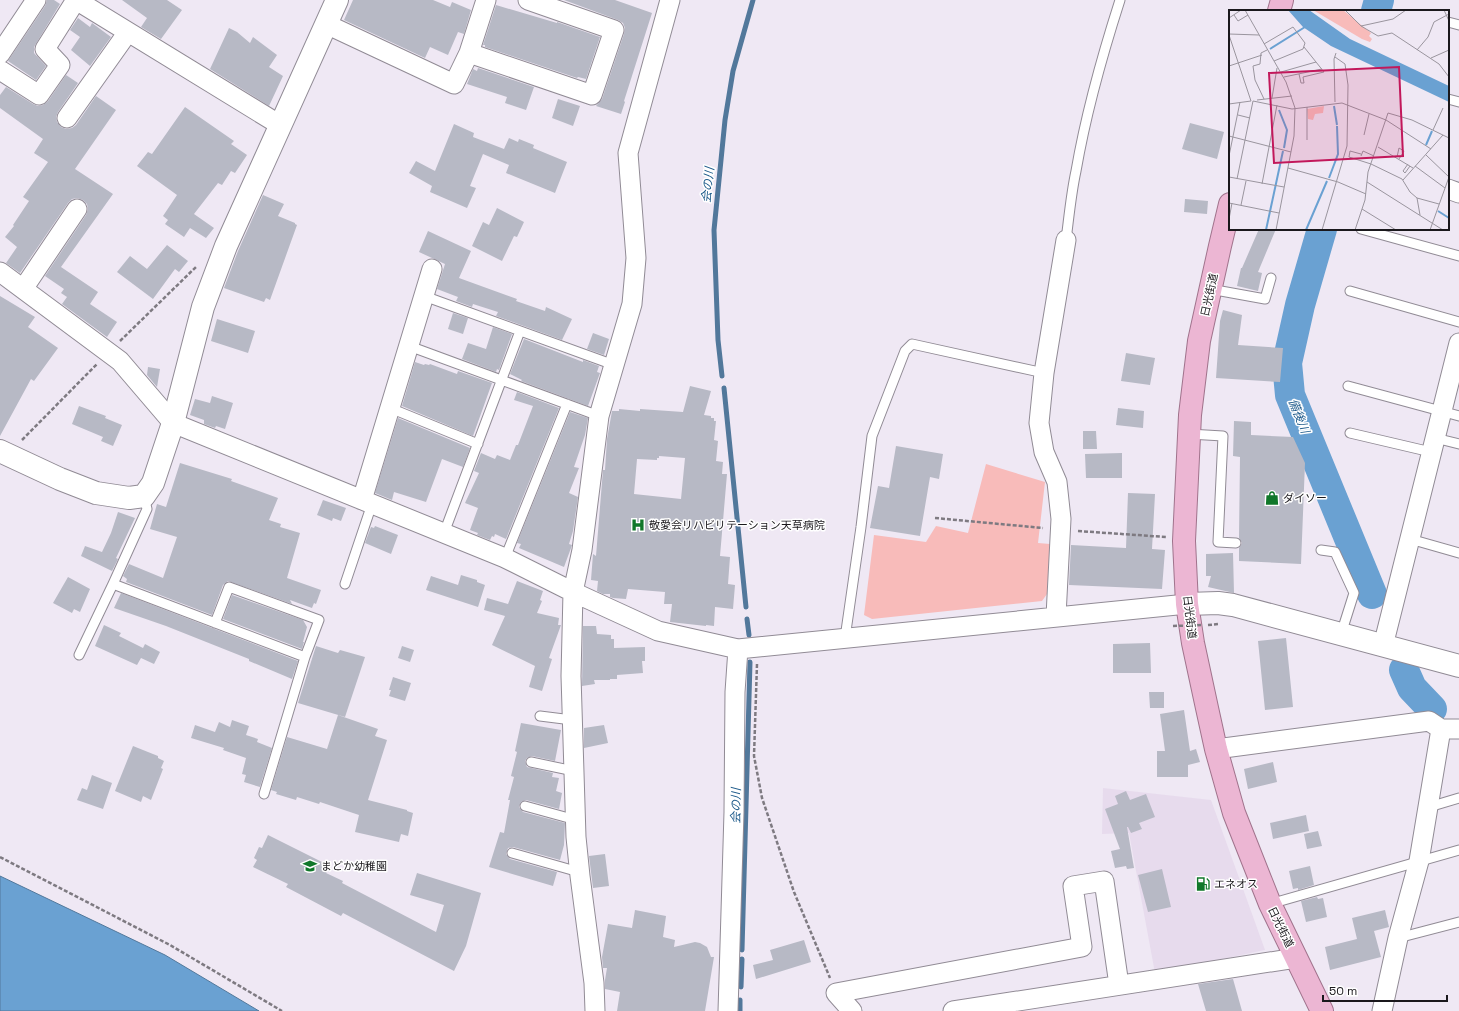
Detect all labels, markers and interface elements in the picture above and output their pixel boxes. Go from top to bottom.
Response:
inset map [1229,10,1449,230]
water label: 会の川 [698,164,718,204]
street label: 日光街道 [1198,272,1220,318]
water label: 備後川 [1285,396,1314,438]
shop icon: ダイソー [1264,490,1280,506]
place label: ダイソー [1283,491,1327,505]
hospital icon: 敬愛会リハビリテーション天草病院 [630,517,646,533]
place label: 敬愛会リハビリテーション天草病院 [649,518,825,532]
street label: 日光街道 [1180,594,1200,640]
water label: 会の川 [728,786,744,824]
school or university icon: まどか幼稚園 [302,858,318,874]
place label: まどか幼稚園 [321,859,387,873]
fuel station icon: エネオス [1195,876,1211,892]
place label: エネオス [1214,877,1258,891]
street label: 日光街道 [1265,904,1297,950]
scale bar [1323,977,1447,1003]
text: 50 m [1329,983,1357,999]

